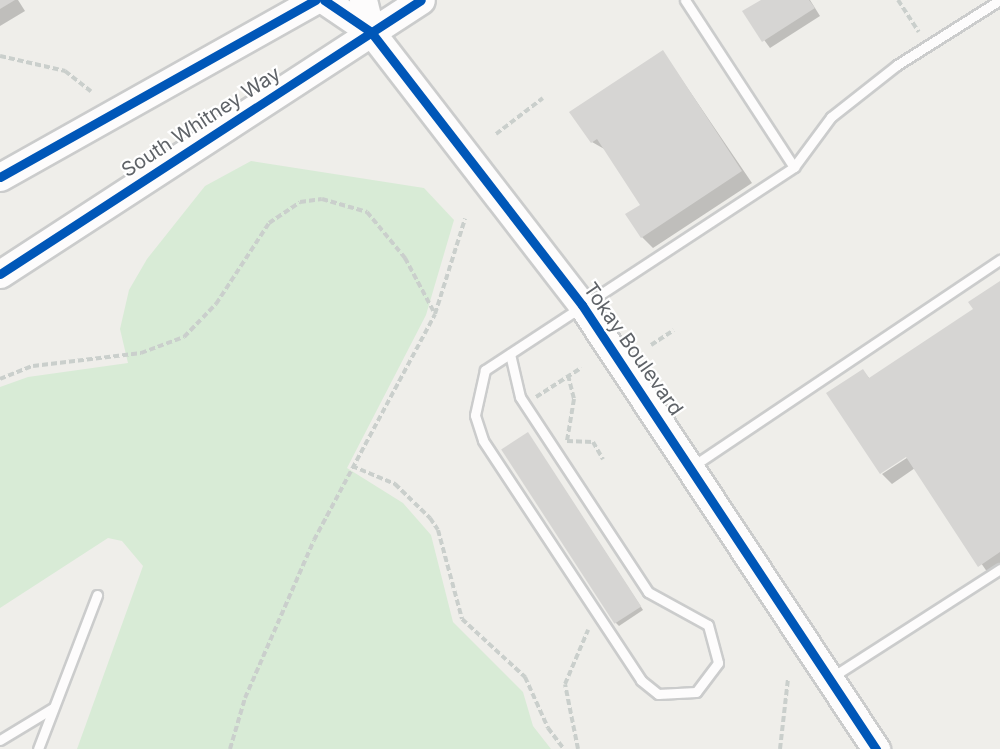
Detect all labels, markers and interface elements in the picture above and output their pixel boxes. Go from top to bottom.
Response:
street label: South Whitney Way [117,62,285,182]
street label: Tokay Boulevard [578,278,688,420]

